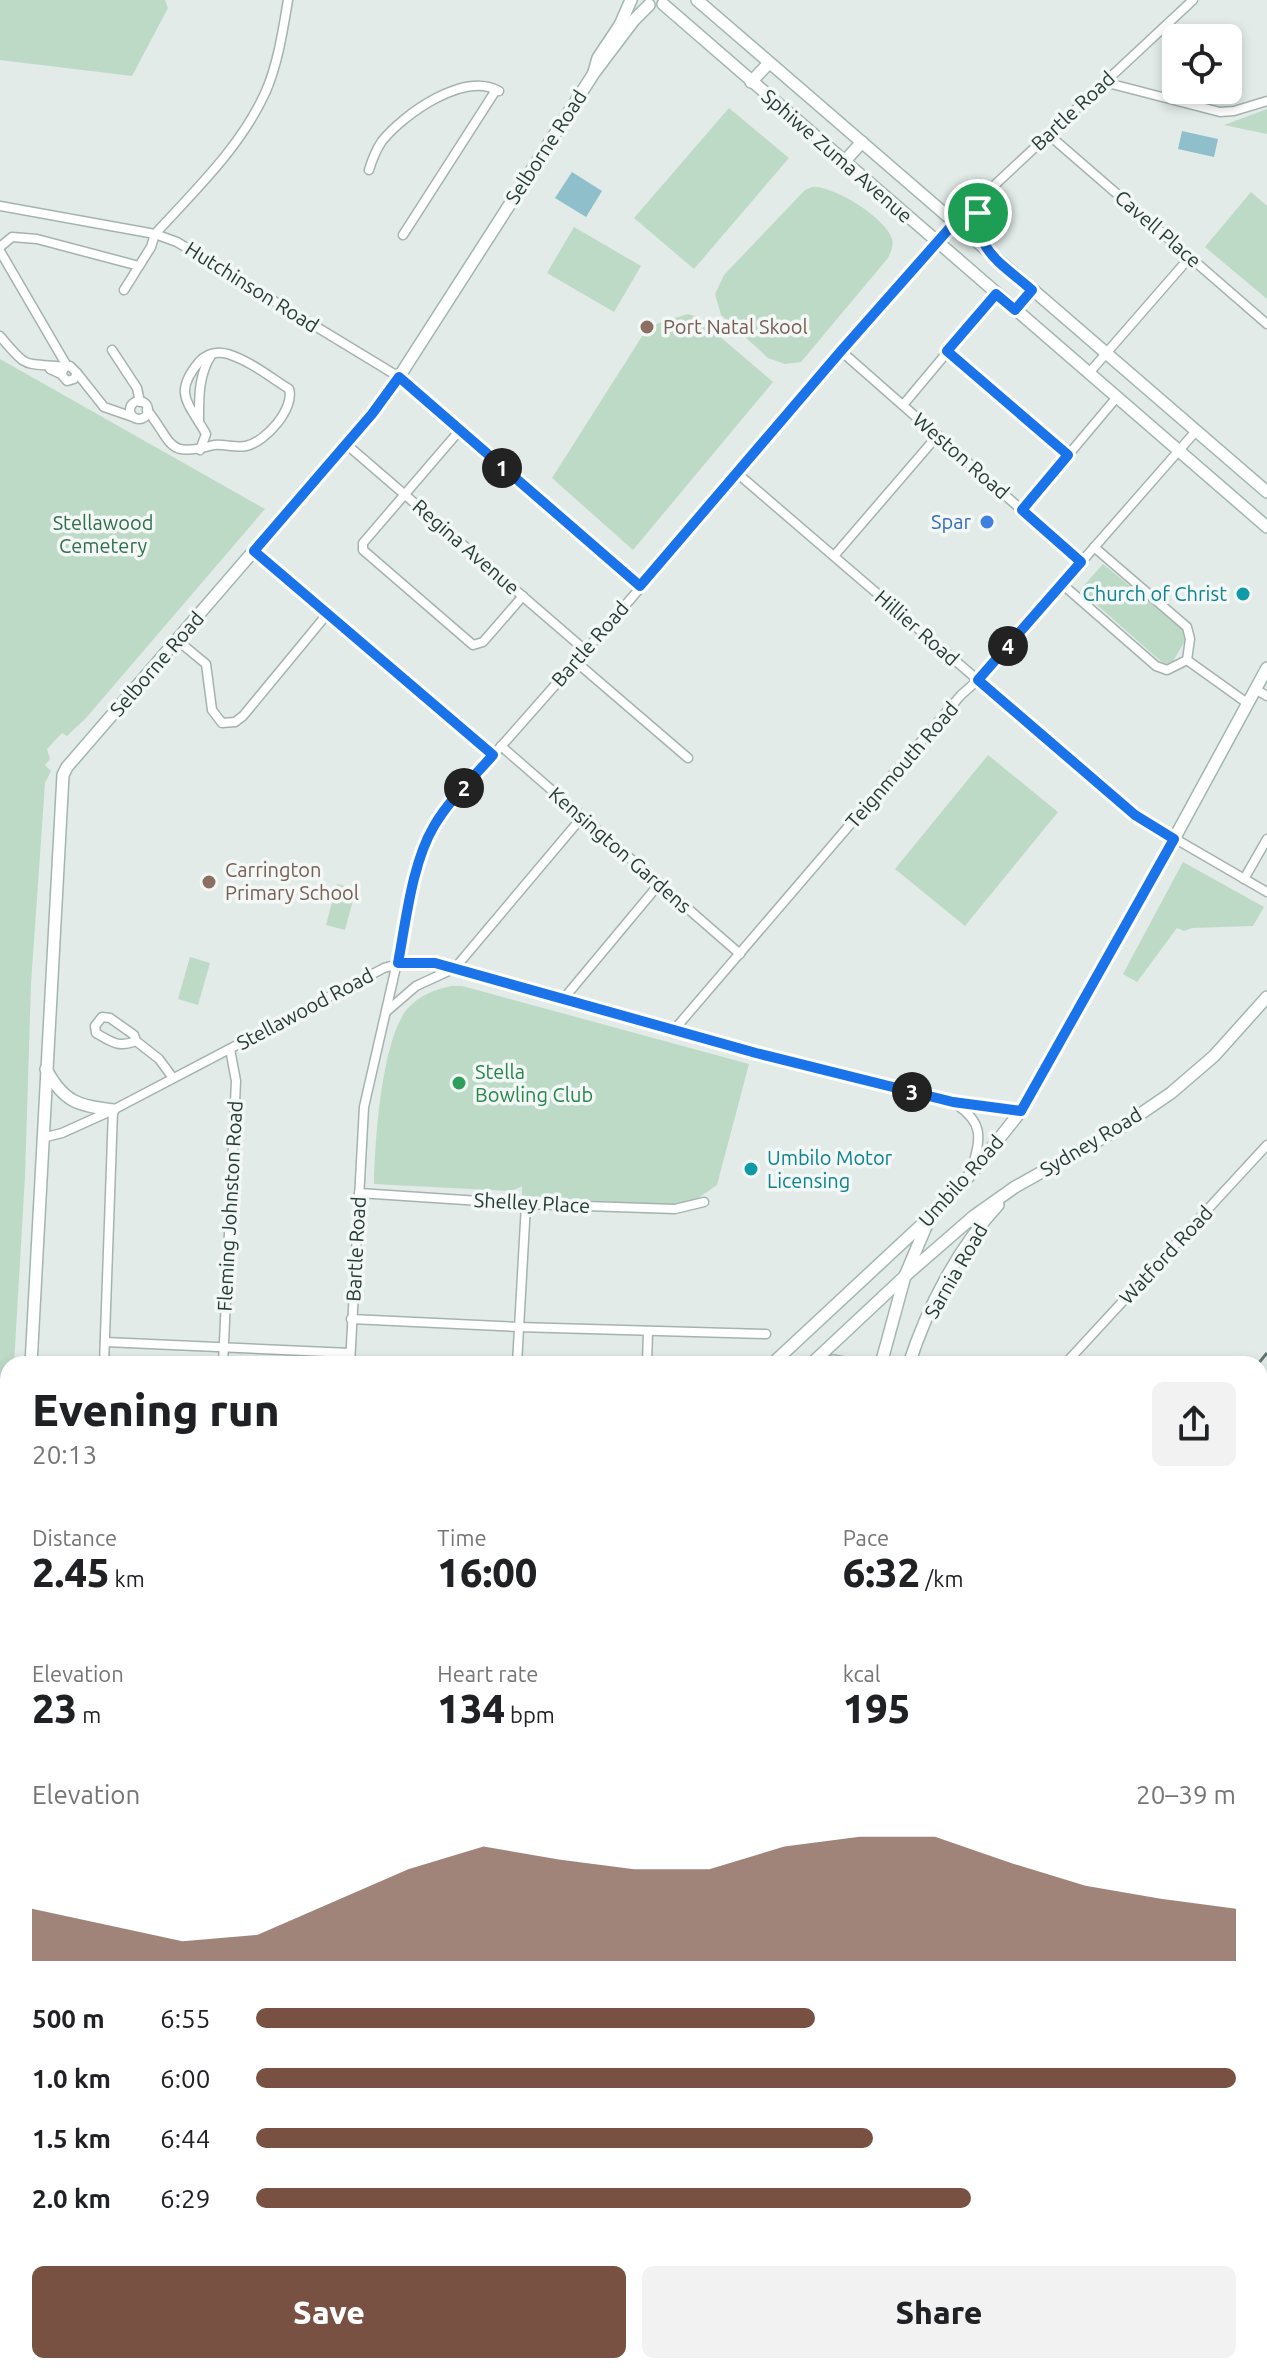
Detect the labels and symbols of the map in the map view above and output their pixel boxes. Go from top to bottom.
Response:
street label: Bartle Road [1026,66,1119,155]
street label: Sphiwe Zuma Avenue [757,84,917,227]
street label: Selborne Road [500,86,591,208]
pin [944,179,1012,247]
street label: Cavell Place [1111,185,1206,272]
street label: Hutchinson Road [181,236,323,337]
place label: Port Natal Skool [663,315,808,338]
marker: Port Natal Skool [638,318,656,336]
street label: Weston Road [909,408,1014,504]
pin: 1 [482,448,522,488]
street label: Regina Avenue [408,494,524,599]
place label: Spar [931,510,971,533]
park label: Stellawood Cemetery [53,511,153,557]
marker: Spar [978,513,996,531]
place label: Church of Christ [1082,582,1227,605]
street label: Hillier Road [871,585,964,670]
marker: Church of Christ [1234,585,1252,603]
street label: Bartle Road [546,596,633,691]
street label: Selborne Road [105,607,208,721]
pin: 4 [988,626,1028,666]
street label: Teignmouth Road [841,697,963,832]
pin: 2 [444,768,484,808]
street label: Kensington Gardens [545,782,696,917]
place label: Carrington Primary School [225,858,359,904]
marker: Carrington Primary School [200,873,218,891]
street label: Stellawood Road [233,963,377,1054]
place label: Stella Bowling Club [475,1060,593,1106]
pin: 3 [892,1072,932,1112]
marker: Stella Bowling Club [450,1074,468,1092]
street label: Fleming Johnston Road [212,1100,247,1312]
street label: Sydney Road [1036,1102,1146,1181]
street label: Umbilo Road [914,1130,1008,1231]
place label: Umbilo Motor Licensing [767,1146,893,1192]
marker: Umbilo Motor Licensing [742,1160,760,1178]
street label: Shelley Place [473,1188,591,1217]
street label: Bartle Road [341,1196,370,1302]
street label: Watford Road [1114,1201,1217,1308]
street label: Sarnia Road [919,1219,992,1322]

